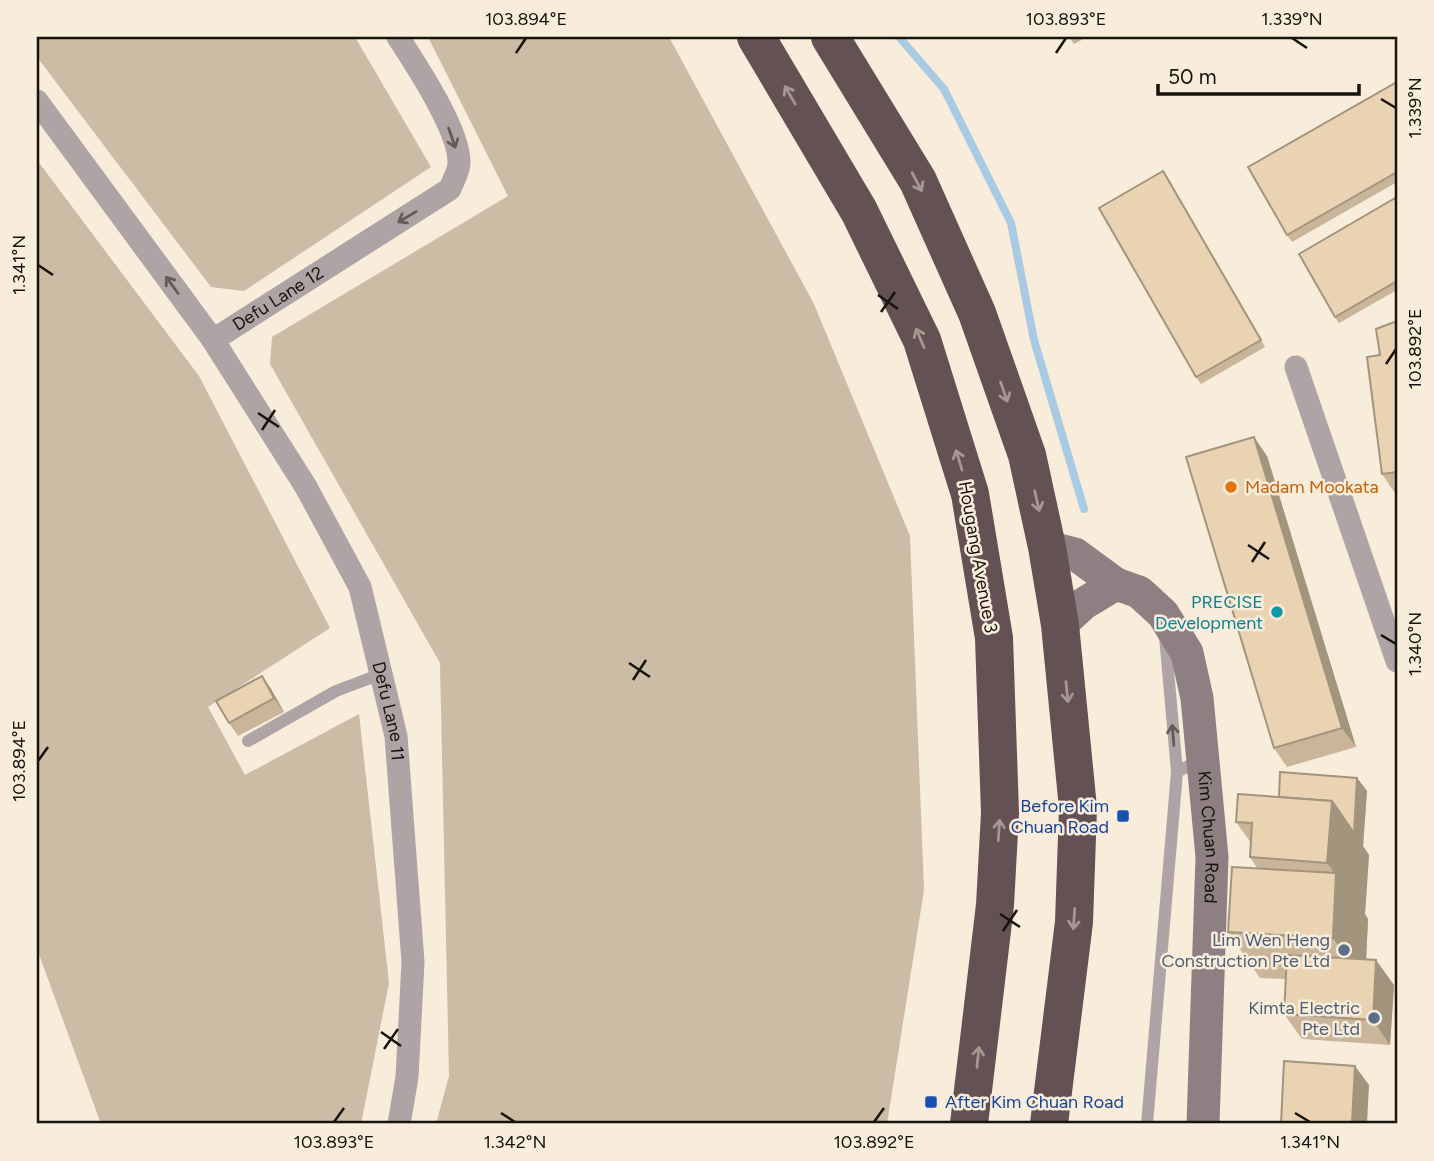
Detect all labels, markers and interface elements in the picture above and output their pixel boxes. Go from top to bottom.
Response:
text: 103.894°E [485,8,567,30]
text: 103.893°E [1026,8,1106,30]
text: 1.339°N [1261,8,1323,30]
scale bar [1158,52,1359,96]
text: 50 m [1168,64,1217,89]
text: 1.339°N [1404,77,1426,139]
one-way arrow [783,85,796,106]
one-way arrow [446,127,459,149]
one-way arrow [911,171,924,192]
one-way arrow [397,211,417,225]
text: 1.341°N [8,235,30,295]
street label: Defu Lane 12 [228,261,328,336]
one-way arrow [165,276,179,295]
text: 103.892°E [1404,308,1426,390]
one-way arrow [913,327,926,349]
one-way arrow [998,381,1011,403]
one-way arrow [952,449,964,471]
place label: Madam Mookata [1245,476,1379,498]
street label: Hougang Avenue 3 [954,479,1002,635]
marker: Madam Mookata [1223,479,1239,495]
one-way arrow [1031,489,1044,512]
place label: PRECISE Development [1155,591,1263,634]
marker: PRECISE Development [1269,604,1285,620]
text: 1.340°N [1404,612,1426,676]
street label: Defu Lane 11 [367,659,409,762]
one-way arrow [1061,681,1074,703]
text: 103.894°E [8,720,30,802]
one-way arrow [1167,724,1180,747]
street label: Kim Chuan Road [1193,770,1223,904]
place label: Before Kim Chuan Road [1011,795,1109,838]
marker: Before Kim Chuan Road [1115,808,1131,824]
one-way arrow [993,820,1006,842]
one-way arrow [1067,908,1080,930]
place label: Lim Wen Heng Construction Pte Ltd [1161,929,1330,972]
marker: Lim Wen Heng Construction Pte Ltd [1336,942,1352,958]
place label: Kimta Electric Pte Ltd [1248,997,1360,1040]
marker: Kimta Electric Pte Ltd [1366,1010,1382,1026]
one-way arrow [971,1046,984,1069]
place label: After Kim Chuan Road [945,1091,1124,1113]
marker: After Kim Chuan Road [923,1094,939,1110]
text: 103.893°E [294,1131,374,1153]
text: 1.342°N [484,1131,546,1153]
text: 103.892°E [833,1131,915,1153]
text: 1.341°N [1280,1131,1340,1153]

